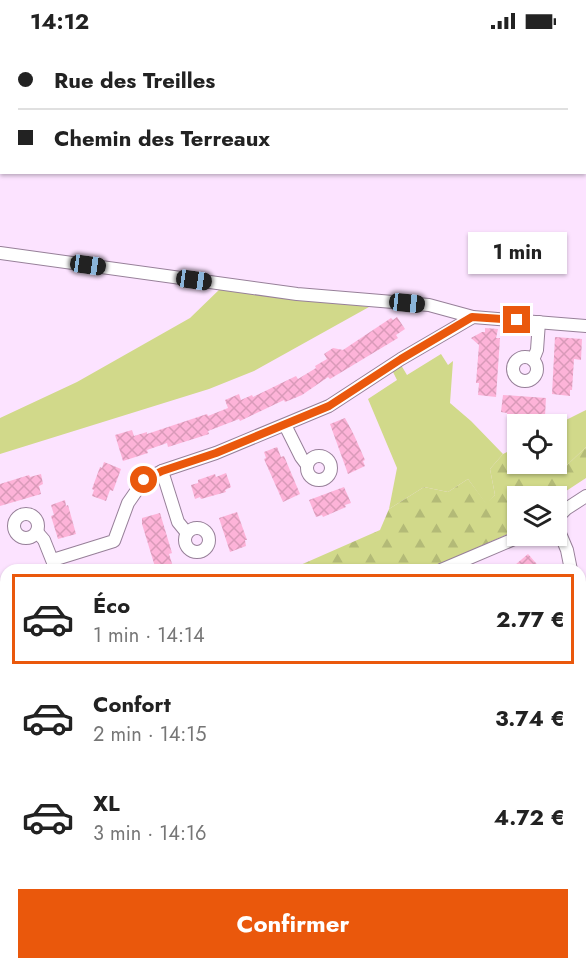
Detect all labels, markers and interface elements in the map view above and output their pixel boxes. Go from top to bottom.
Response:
text: 14:12 [30,5,89,37]
text: Rue des Treilles [54,64,215,96]
text: Chemin des Terreaux [54,122,270,154]
callout: 1 min [468,233,566,275]
text: 1 min [493,238,542,267]
car [69,254,107,276]
car [175,269,213,291]
car [388,292,426,314]
route end [503,306,530,333]
map controls [507,414,567,546]
button: locate [507,414,567,474]
route start [130,466,157,493]
button: layers [507,486,567,546]
text: Éco [93,589,130,621]
icon: car [21,592,75,646]
text: 2.77 € [496,603,565,635]
text: 1 min · 14:14 [93,621,205,650]
text: Confort [93,688,171,720]
icon: car [21,691,75,745]
text: 3.74 € [495,702,565,734]
text: 2 min · 14:15 [93,720,207,749]
text: XL [93,787,120,819]
icon: car [21,790,75,844]
text: 4.72 € [494,801,565,833]
text: 3 min · 14:16 [93,819,206,848]
button: Confirmer [18,889,568,958]

